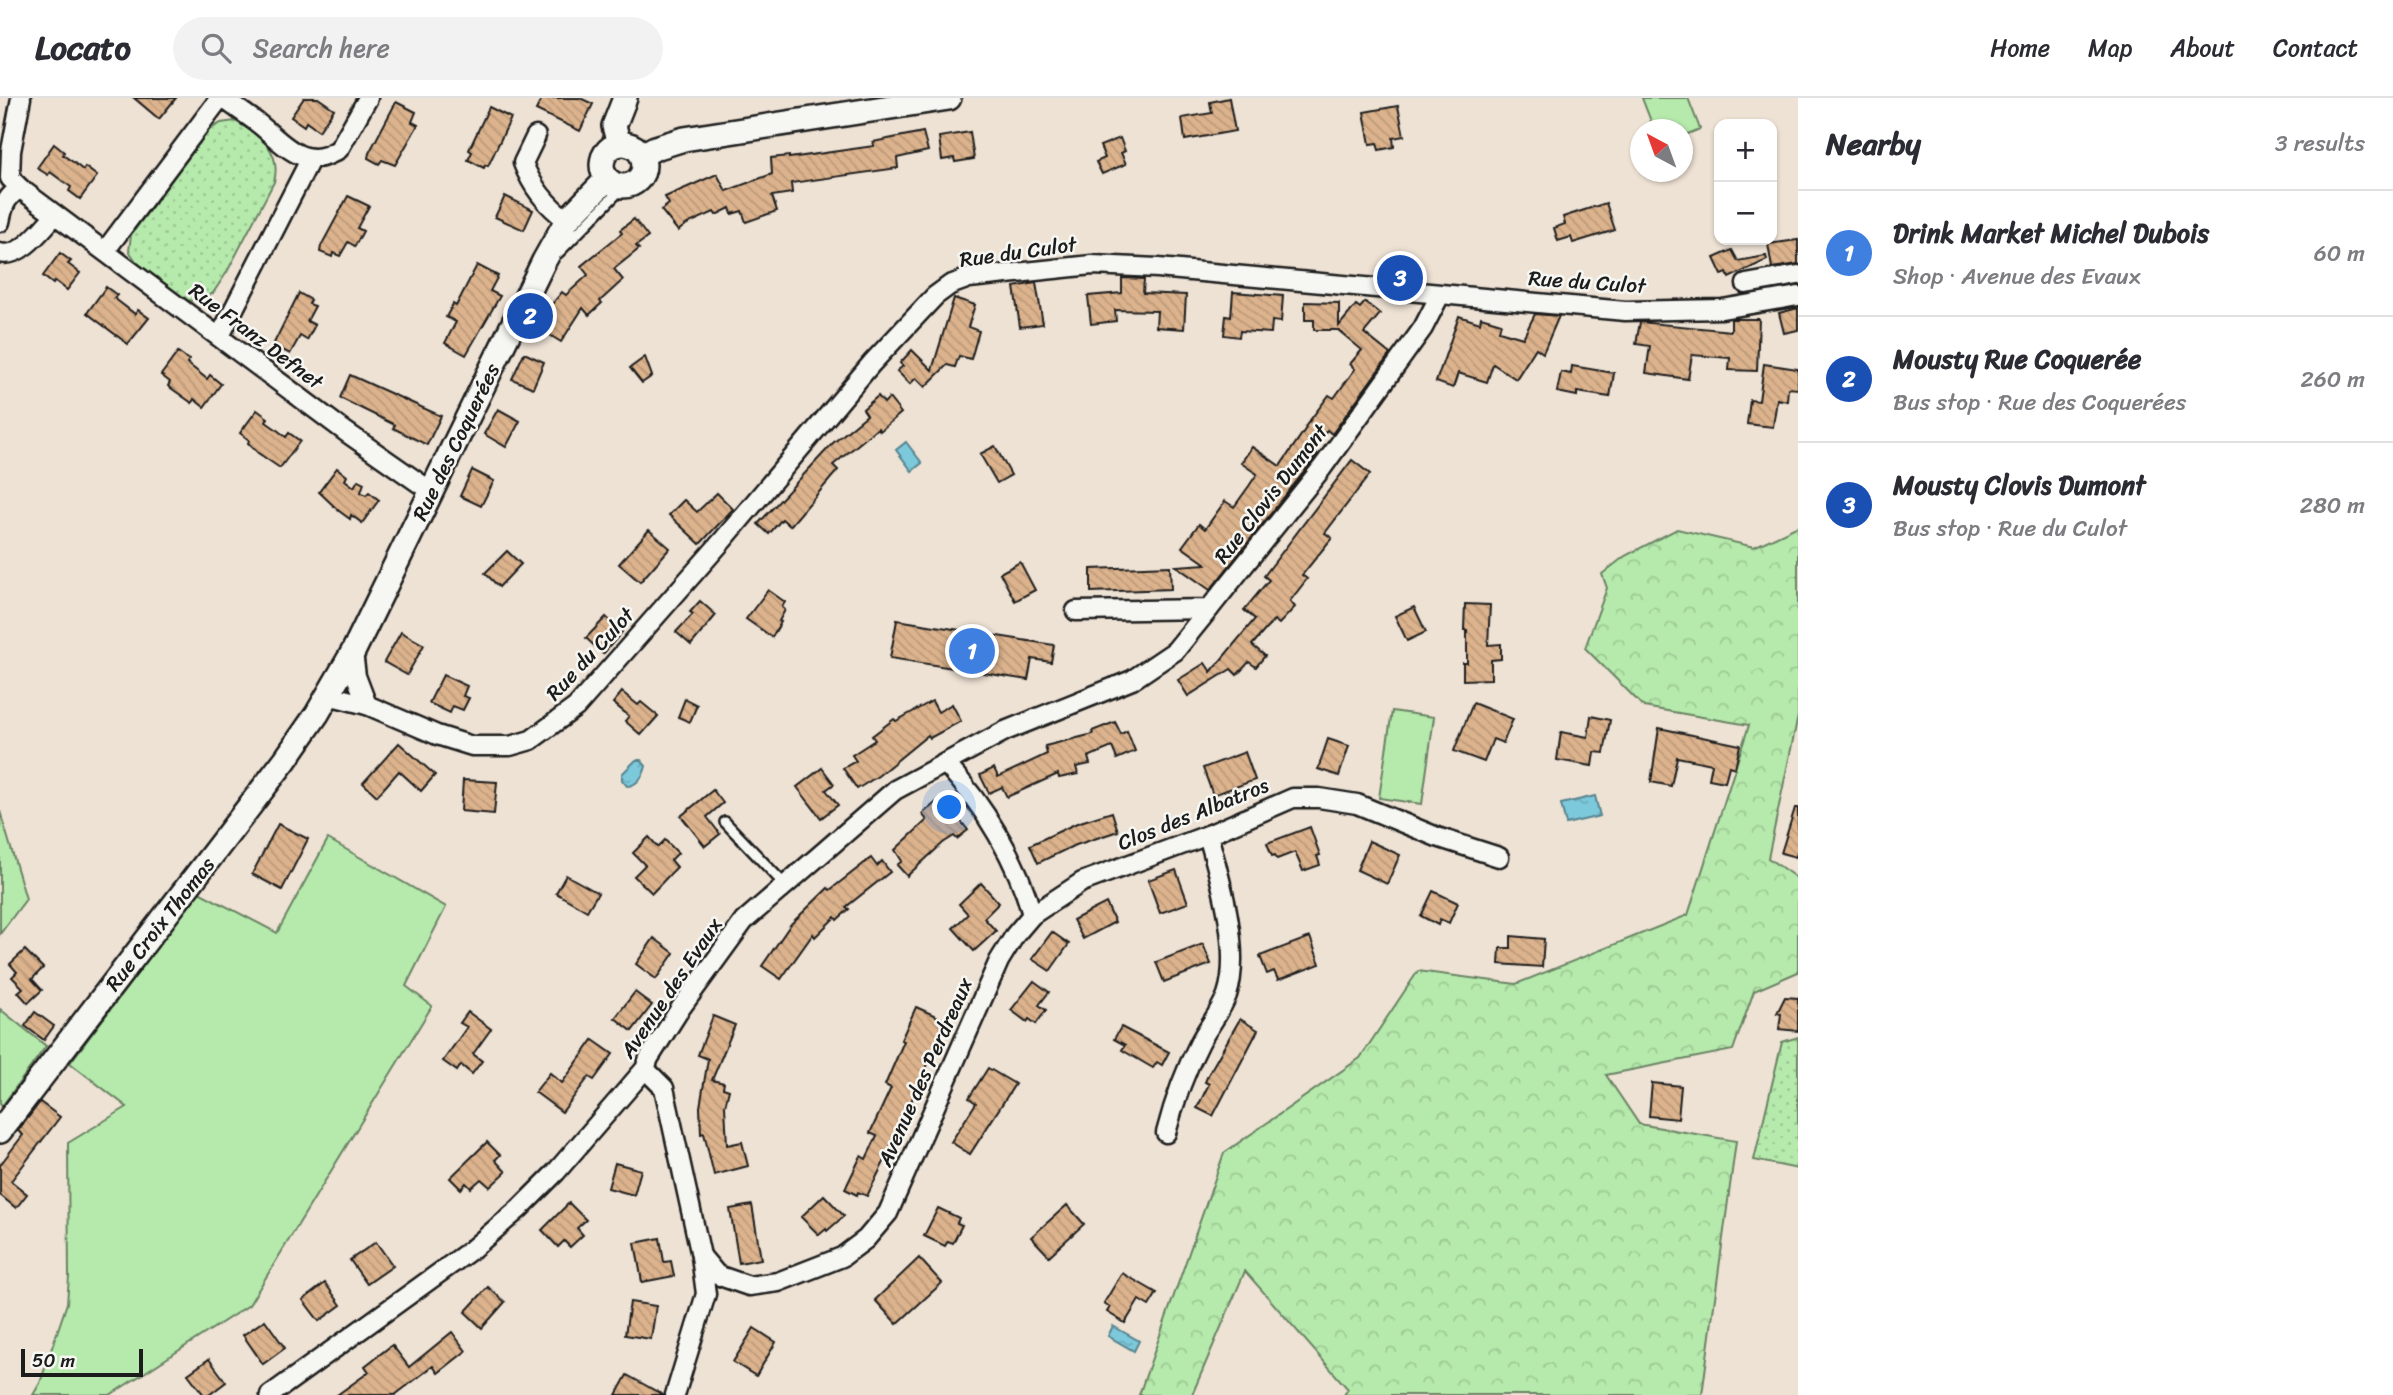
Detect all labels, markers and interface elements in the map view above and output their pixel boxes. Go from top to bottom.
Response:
search box [173,17,663,80]
text: Locato [35,19,131,77]
text: Search here [253,25,390,71]
text: Home [1990,27,2050,69]
text: Map [2088,27,2132,69]
text: About [2170,27,2235,69]
text: Contact [2273,27,2358,69]
icon: search [197,29,235,67]
text: Nearby [1826,117,1921,171]
north arrow [1630,119,1693,182]
map controls [1714,119,1777,245]
button: + [1714,119,1777,182]
text: 3 results [2275,123,2365,164]
button: − [1714,182,1777,245]
text: Drink Market Michel Dubois [1893,210,2209,256]
street label: Rue du Culot [957,225,1080,279]
text: 1 [1844,233,1854,274]
text: 60 m [2314,233,2365,274]
pin: 3 [1377,252,1423,304]
text: Shop · Avenue des Evaux [1893,256,2140,297]
street label: Rue du Culot [1527,259,1648,305]
street label: Rue Franz Defnet [180,272,333,400]
pin: 2 [507,290,553,342]
text: Mousty Rue Coquerée [1893,336,2141,382]
street label: Rue des Coquerées [401,356,511,528]
text: 2 [1842,359,1856,400]
text: 260 m [2300,359,2365,400]
text: Bus stop · Rue des Coquerées [1893,382,2186,423]
street label: Rue Clovis Dumont [1204,414,1339,572]
text: Mousty Clovis Dumont [1893,462,2145,508]
text: 3 [1843,485,1855,526]
text: 280 m [2300,485,2365,526]
text: Bus stop · Rue du Culot [1893,508,2127,549]
street label: Rue du Culot [536,597,645,710]
pin: 1 [949,625,995,677]
street label: Clos des Albatros [1111,766,1275,862]
your location [932,790,966,824]
street label: Rue Croix Thomas [95,848,225,1000]
street label: Avenue des Evaux [609,909,733,1067]
street label: Avenue des Perdreaux [866,971,984,1174]
text: 50 m [32,1344,75,1377]
scale bar [21,1346,144,1378]

